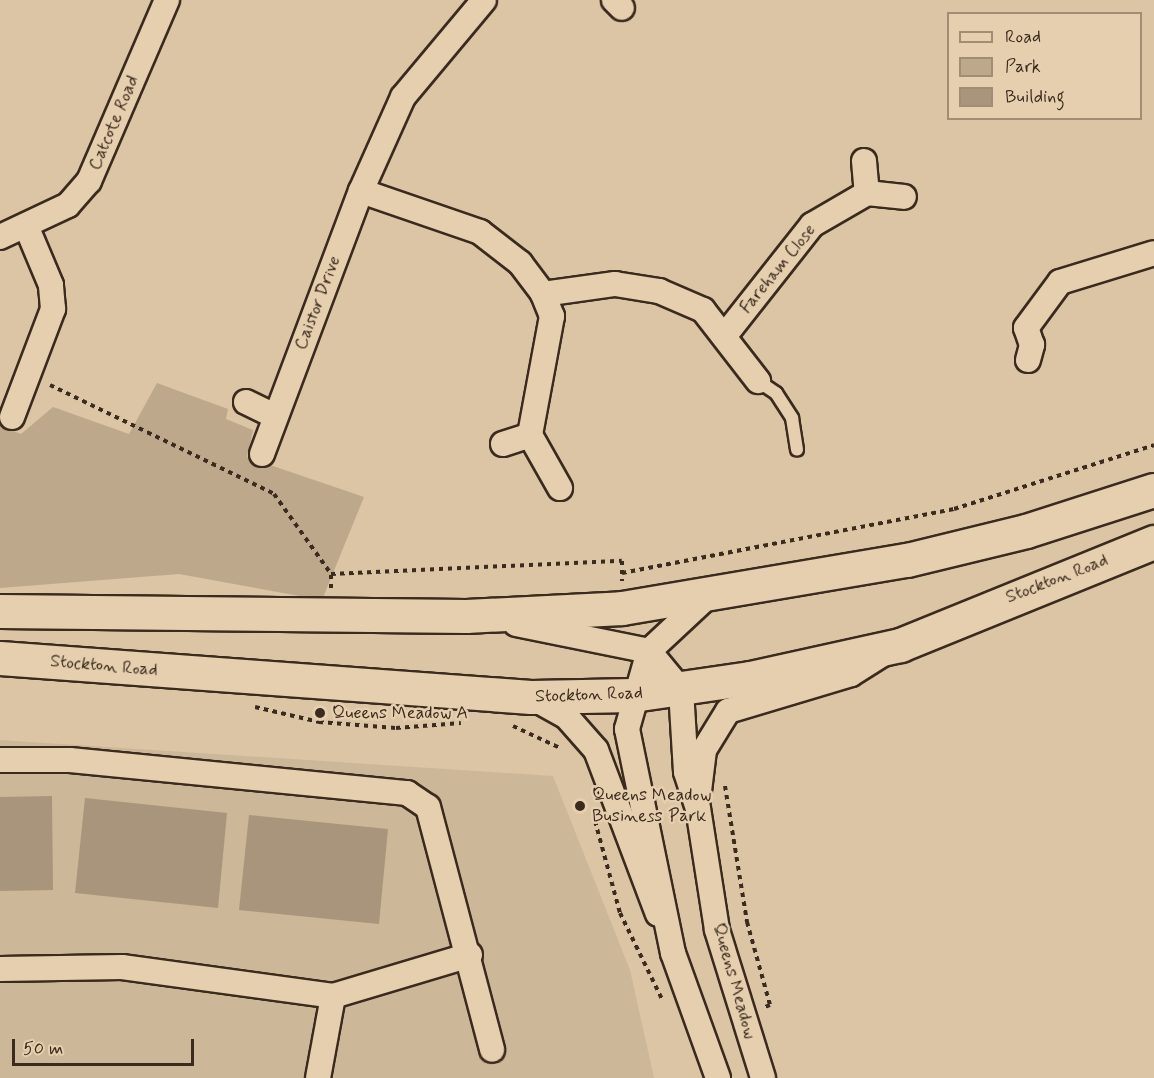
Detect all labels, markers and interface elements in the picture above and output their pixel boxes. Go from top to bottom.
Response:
legend [947,12,1142,120]
text: Road [1005,25,1041,49]
text: Park [1005,55,1041,79]
street label: Catcote Road [84,72,144,174]
text: Building [1005,85,1065,109]
street label: Fareham Close [734,219,822,319]
street label: Caistor Drive [290,253,346,353]
street label: Stockton Road [1003,550,1111,608]
street label: Stockton Road [49,651,159,681]
street label: Stockton Road [535,682,643,708]
place label: Queens Meadow A [332,702,472,724]
marker: Queens Meadow A [313,706,327,720]
place label: Queens Meadow Business Park [592,785,716,828]
marker: Queens Meadow Business Park [573,799,587,813]
street label: Queens Meadow [707,919,761,1043]
scale bar [15,1027,196,1065]
text: 50 m [23,1037,63,1061]

